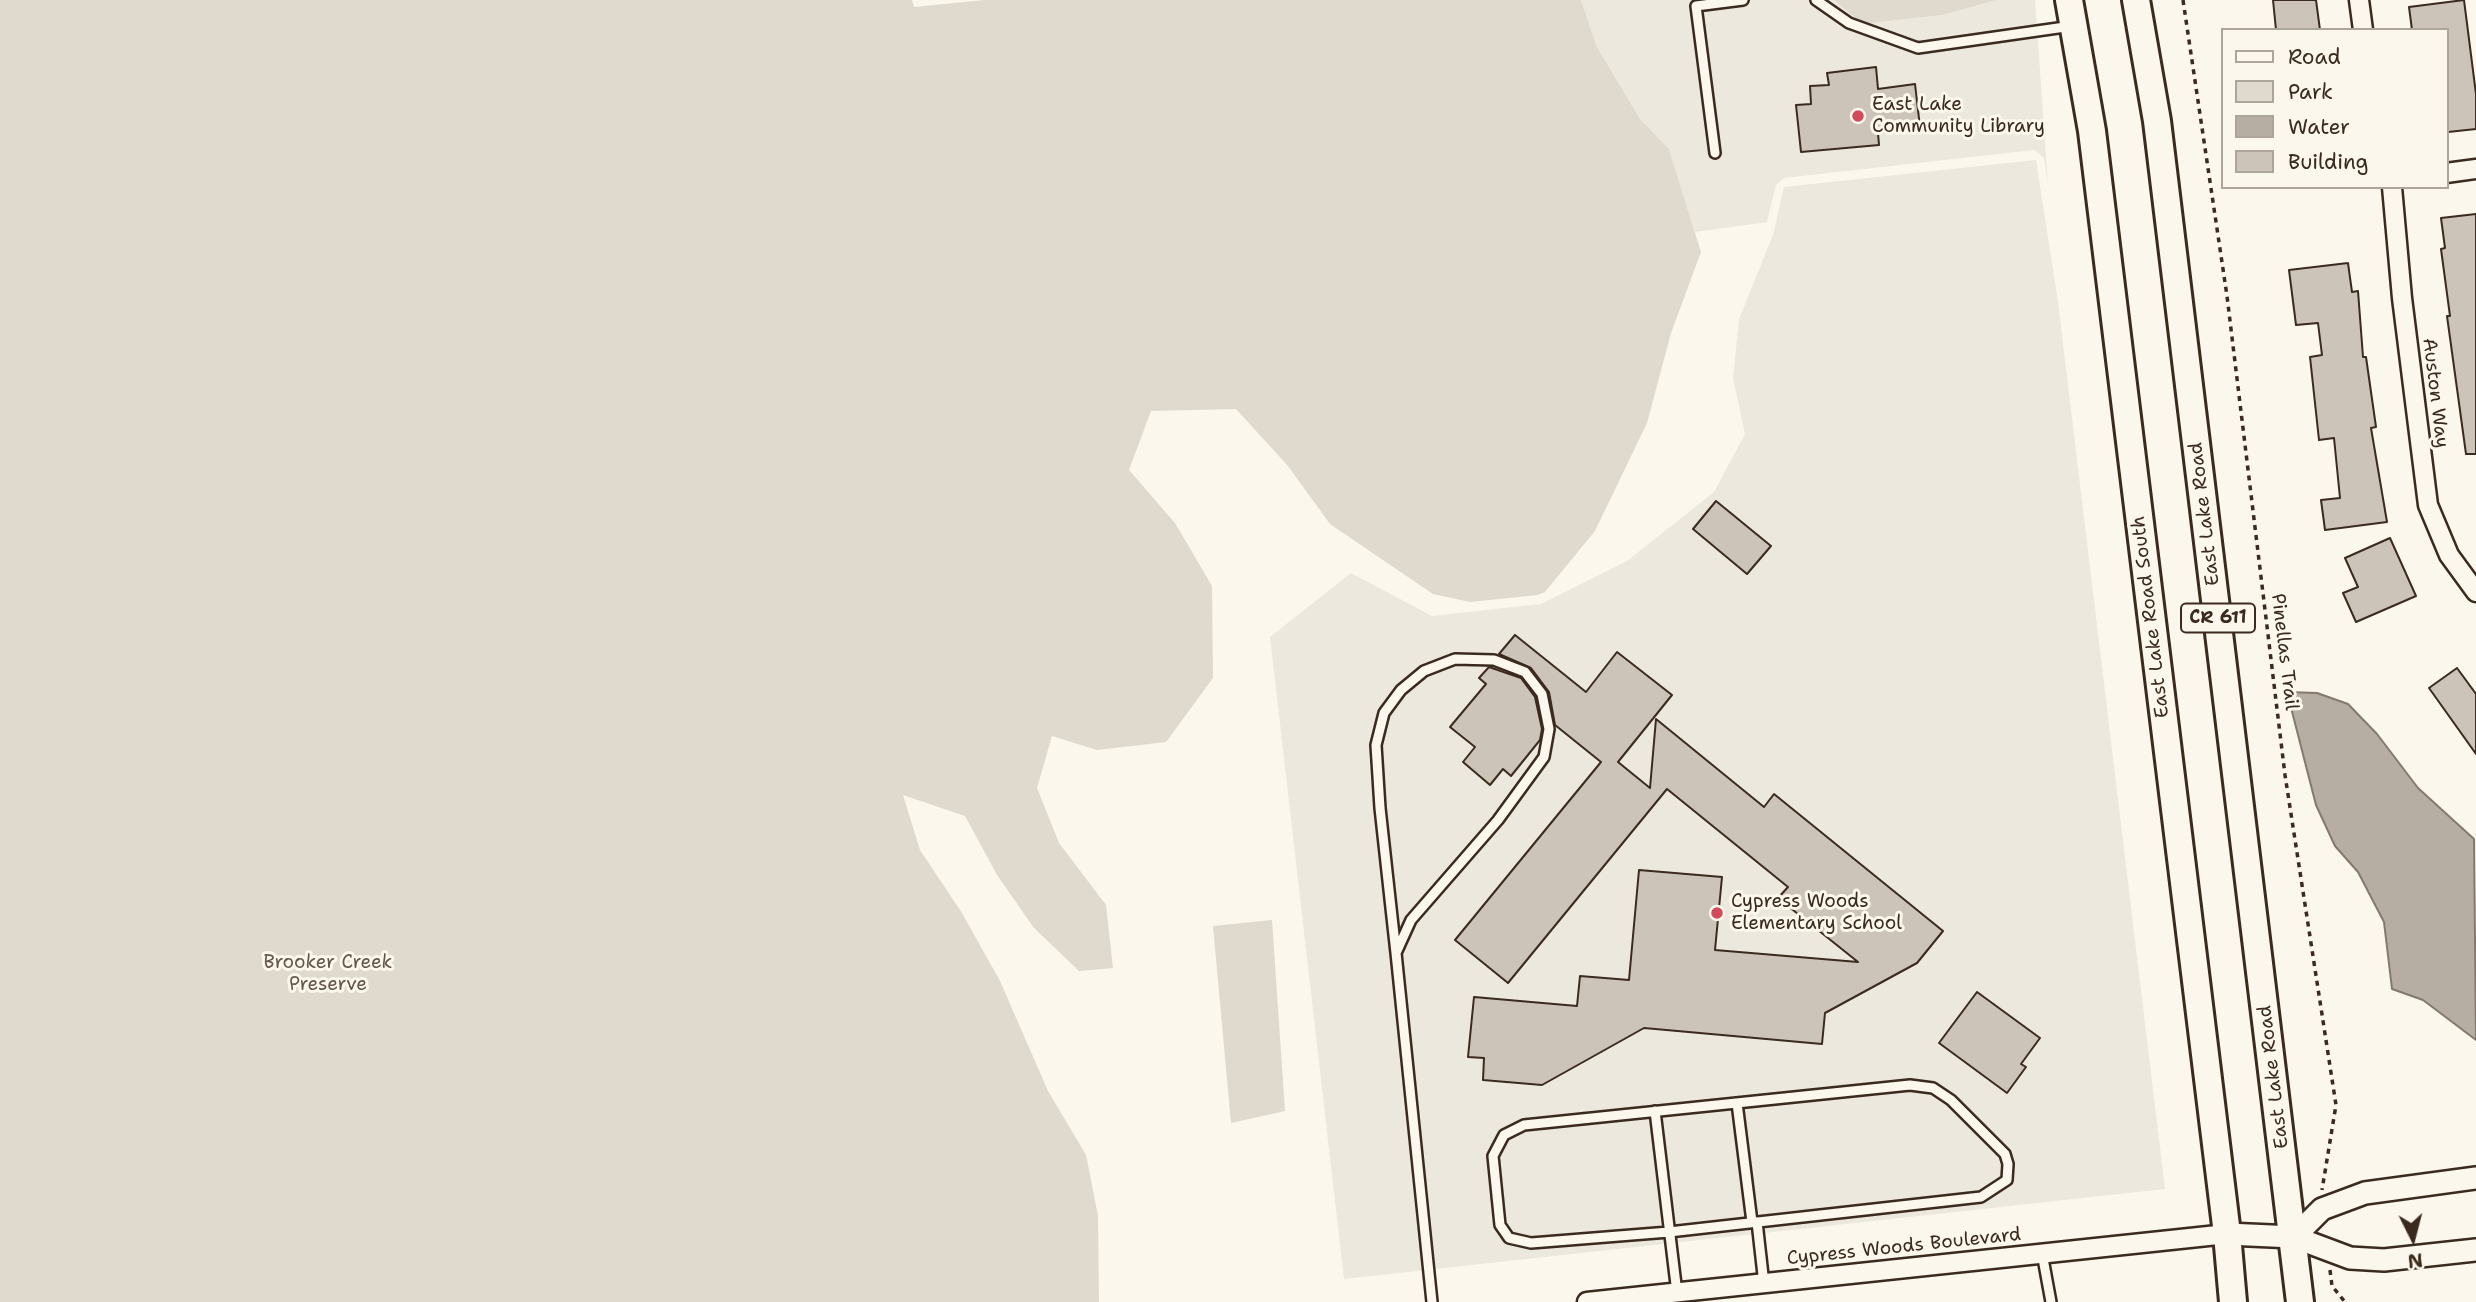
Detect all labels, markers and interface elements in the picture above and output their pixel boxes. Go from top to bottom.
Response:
legend [2220,28,2448,189]
text: Road [2288,43,2341,71]
text: Park [2288,78,2333,106]
place label: East Lake Community Library [1872,94,2045,138]
marker: East Lake Community Library [1850,108,1866,124]
text: Water [2288,113,2350,141]
text: Building [2288,148,2368,176]
street label: Auston Way [2417,337,2453,449]
street label: East Lake Road [2185,441,2225,587]
street label: East Lake Road South [2127,515,2175,719]
street label: Pinellas Trail [2266,592,2302,712]
road number: CR 611 [2181,604,2255,632]
place label: Cypress Woods Elementary School [1731,891,1902,935]
marker: Cypress Woods Elementary School [1709,905,1725,921]
park label: Brooker Creek Preserve [263,952,393,996]
street label: East Lake Road [2254,1004,2294,1150]
north arrow [2378,1204,2448,1274]
street label: Cypress Woods Boulevard [1786,1223,2022,1271]
text: N [2406,1247,2424,1274]

